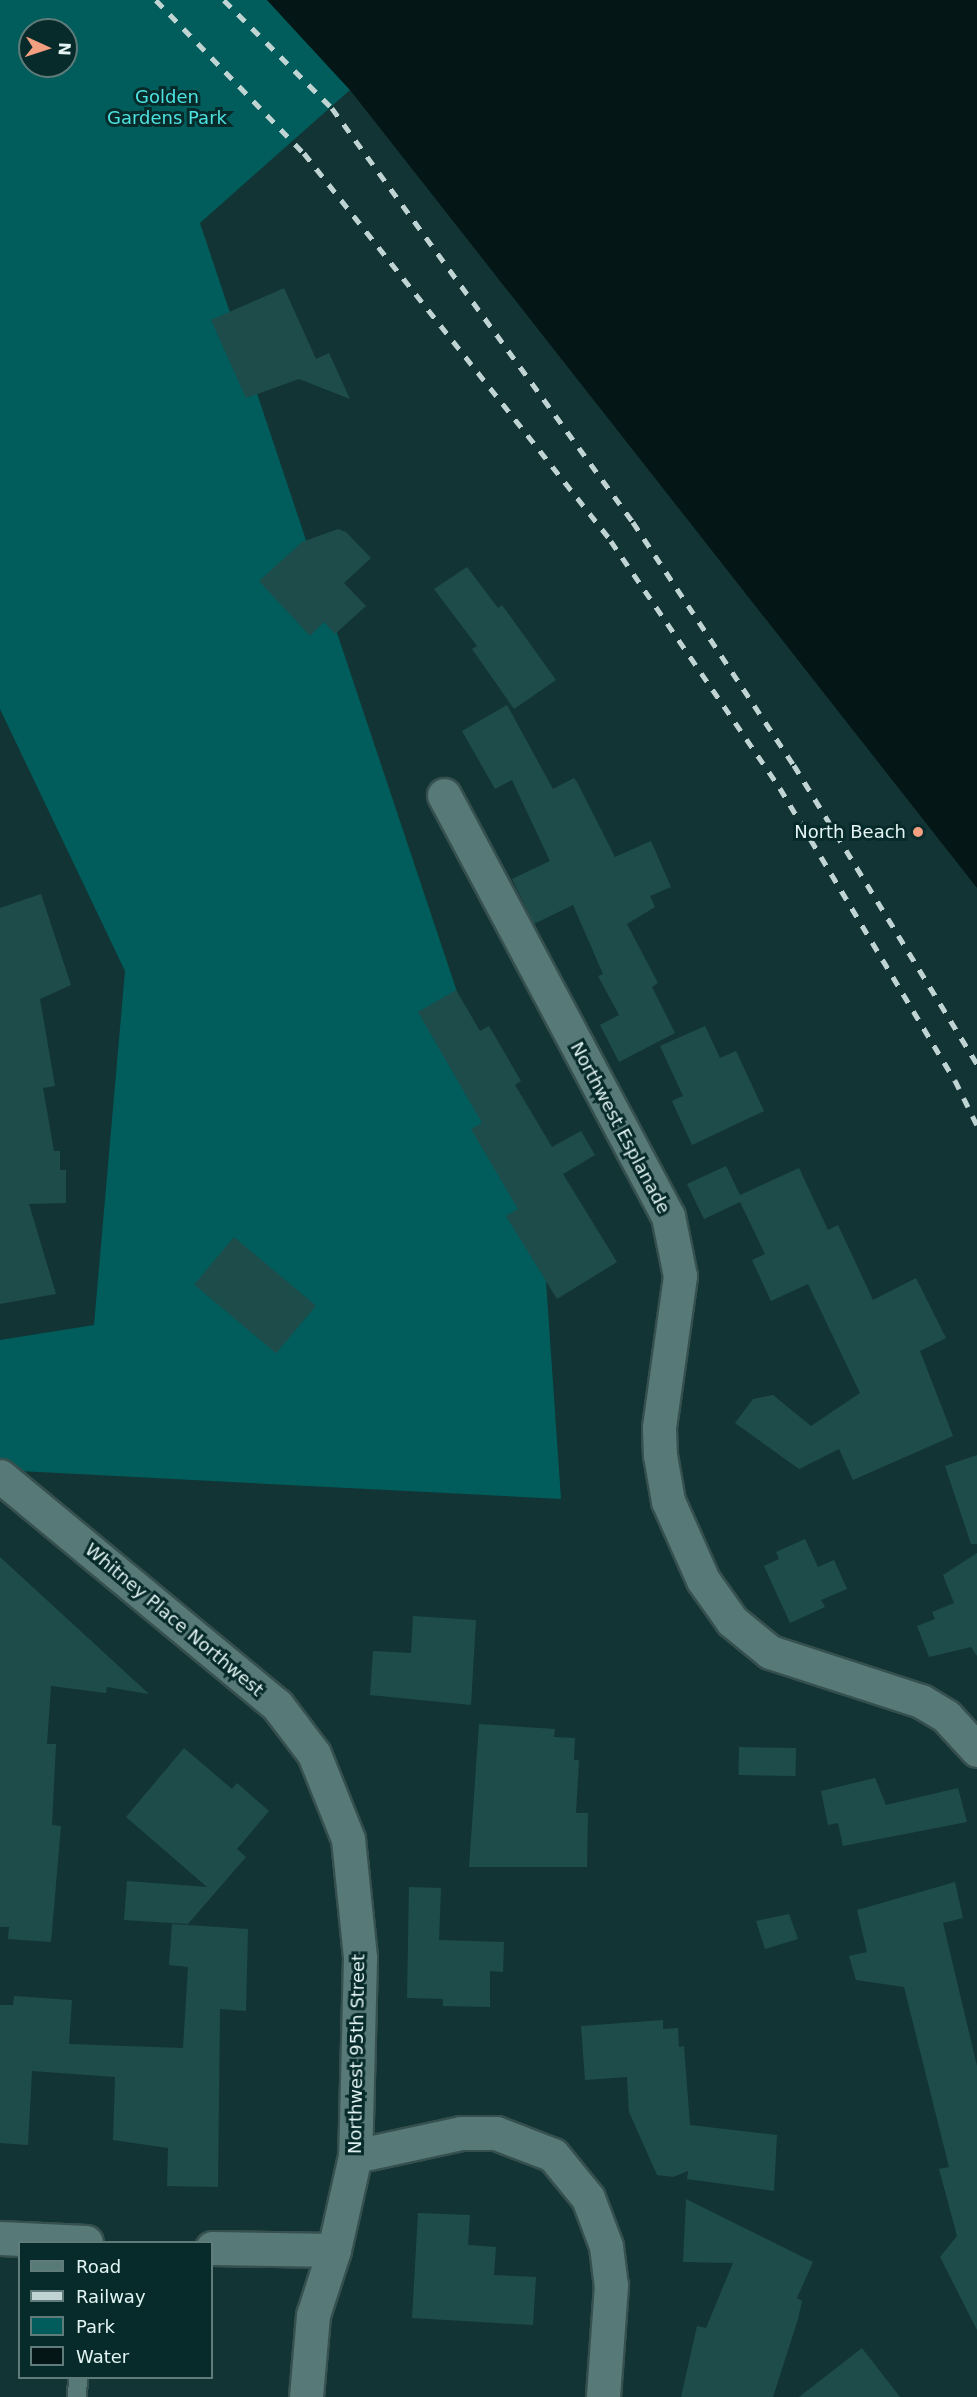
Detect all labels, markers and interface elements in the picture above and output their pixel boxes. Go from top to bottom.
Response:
north arrow [18,18,78,78]
text: N [55,42,74,56]
park label: Golden Gardens Park [107,87,227,130]
place label: North Beach [794,821,906,843]
marker: North Beach [911,825,925,839]
street label: Northwest Esplanade [566,1038,674,1218]
street label: Whitney Place Northwest [80,1539,268,1701]
street label: Northwest 95th Street [344,1954,370,2154]
legend [18,2241,213,2379]
text: Road [76,2256,121,2277]
text: Railway [76,2286,146,2307]
text: Park [76,2316,115,2337]
text: Water [76,2346,129,2367]

